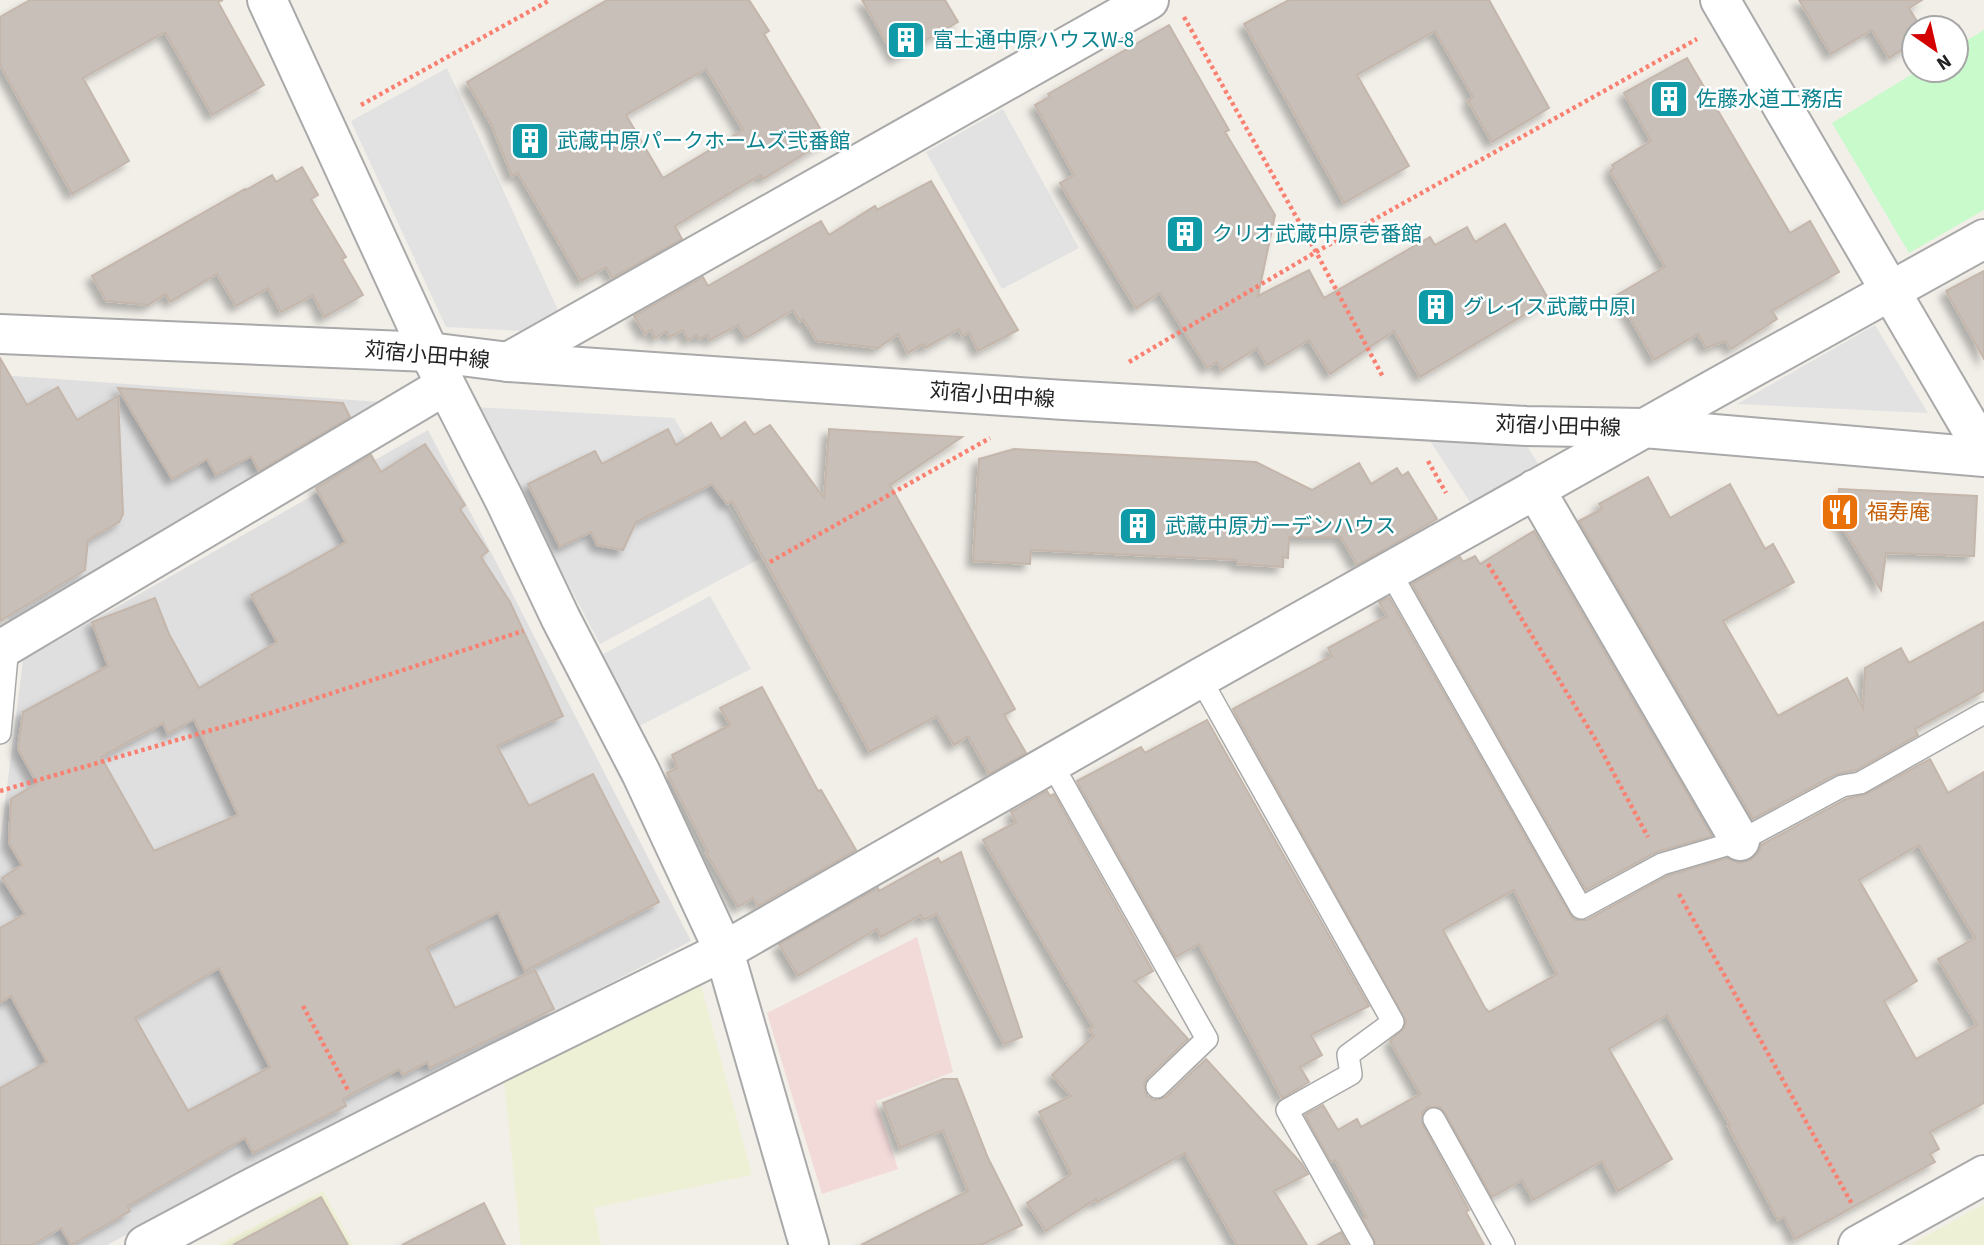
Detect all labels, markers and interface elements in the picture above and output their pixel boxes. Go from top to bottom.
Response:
north arrow [1900,14,1970,84]
building icon: 富士通中原ハウスW-8 [885,19,927,61]
place label: 富士通中原ハウスW-8 [933,25,1134,55]
text: N [1931,47,1956,77]
building icon: 佐藤水道工務店 [1648,78,1690,120]
place label: 佐藤水道工務店 [1696,84,1843,114]
building icon: 武蔵中原パークホームズ弐番館 [509,120,551,162]
place label: 武蔵中原パークホームズ弐番館 [557,126,850,156]
building icon: クリオ武蔵中原壱番館 [1164,213,1206,255]
place label: クリオ武蔵中原壱番館 [1212,219,1422,249]
building icon: グレイス武蔵中原I [1415,286,1457,328]
place label: グレイス武蔵中原I [1463,292,1636,322]
street label: 苅宿小田中線 [363,335,491,375]
street label: 苅宿小田中線 [928,376,1056,414]
street label: 苅宿小田中線 [1495,409,1621,443]
restaurant icon: 福寿庵 [1819,491,1861,533]
place label: 福寿庵 [1867,497,1930,527]
building icon: 武蔵中原ガーデンハウス [1117,505,1159,547]
place label: 武蔵中原ガーデンハウス [1165,511,1396,541]

